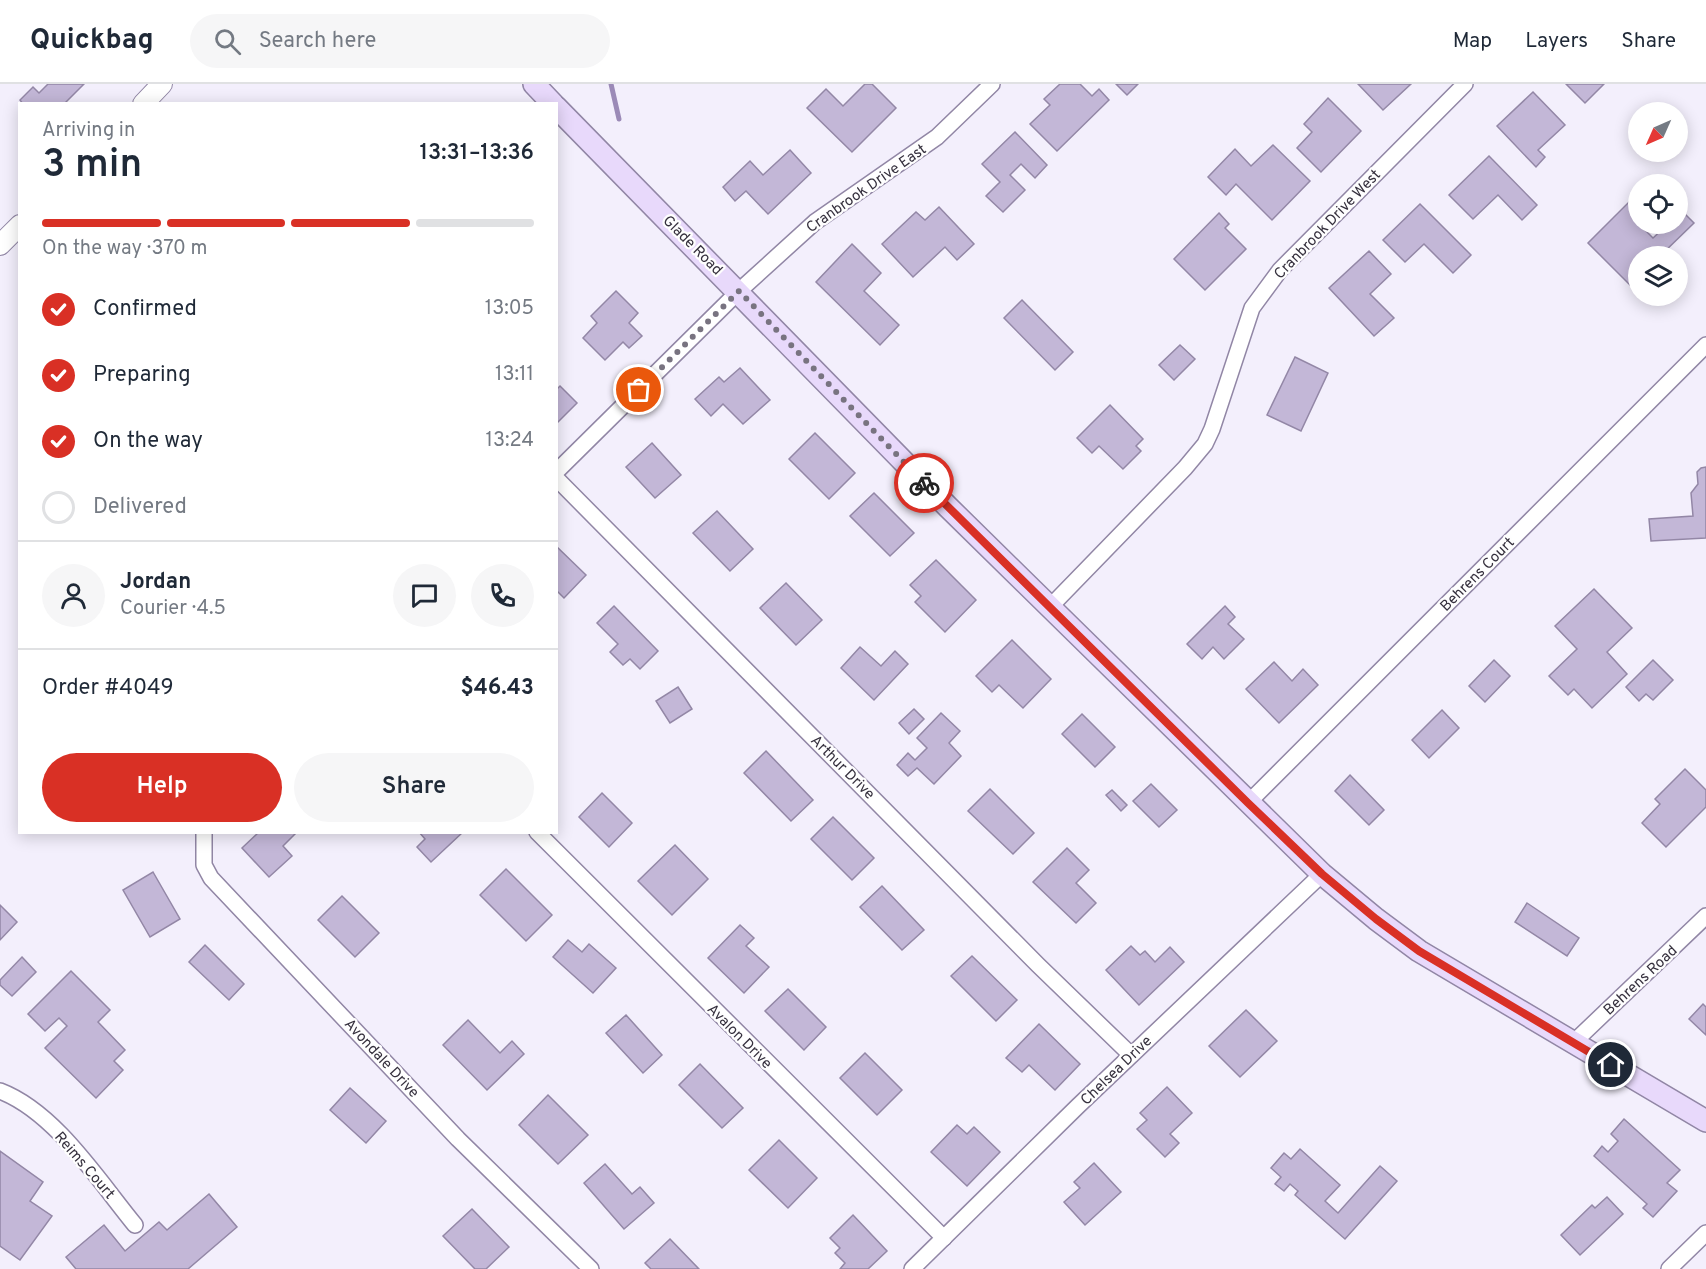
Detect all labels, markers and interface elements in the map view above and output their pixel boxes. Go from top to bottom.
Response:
search box [190,14,610,68]
text: Quickbag [30,23,154,59]
icon: search [211,25,244,58]
text: Search here [259,28,376,55]
text: Map [1453,28,1492,55]
text: Layers [1525,28,1588,55]
text: Share [1621,28,1676,55]
north arrow [1628,102,1688,162]
map controls [1628,102,1688,306]
text: Arriving in [42,118,135,144]
text: 13:31–13:36 [420,140,534,167]
street label: Cranbrook Drive East [803,141,931,238]
text: 3 min [42,142,142,191]
street label: Cranbrook Drive West [1271,166,1385,284]
button: locate [1628,174,1688,234]
street label: Glade Road [658,212,726,280]
text: On the way · 370 m [42,236,208,262]
button: layers [1628,246,1688,306]
icon: check [42,293,75,326]
text: Confirmed [93,296,197,323]
text: 13:05 [485,296,534,322]
icon: check [42,359,75,392]
text: Preparing [93,362,191,389]
text: 13:11 [495,362,534,388]
pin [613,364,664,415]
icon: bag [622,373,655,406]
icon: check [42,425,75,458]
text: On the way [93,428,203,455]
text: 13:24 [486,428,534,454]
courier [894,453,954,513]
icon: bike [908,467,941,500]
text: Delivered [93,494,187,521]
street label: Behrens Court [1437,534,1519,616]
button: person [42,564,105,627]
button: chat [393,564,456,627]
button: phone [471,564,534,627]
text: Jordan [120,569,191,596]
text: Courier · 4.5 [120,596,226,622]
text: Order #4049 [42,675,174,702]
text: $46.43 [460,675,534,702]
street label: Arthur Drive [806,732,878,804]
button: Help [42,753,282,822]
button: Share [294,753,534,822]
street label: Behrens Road [1600,942,1682,1020]
street label: Avalon Drive [702,1000,776,1074]
street label: Avondale Drive [339,1015,422,1103]
street label: Chelsea Drive [1077,1032,1157,1110]
pin [1585,1039,1636,1090]
icon: home [1594,1048,1627,1081]
street label: Reims Court [49,1128,118,1204]

